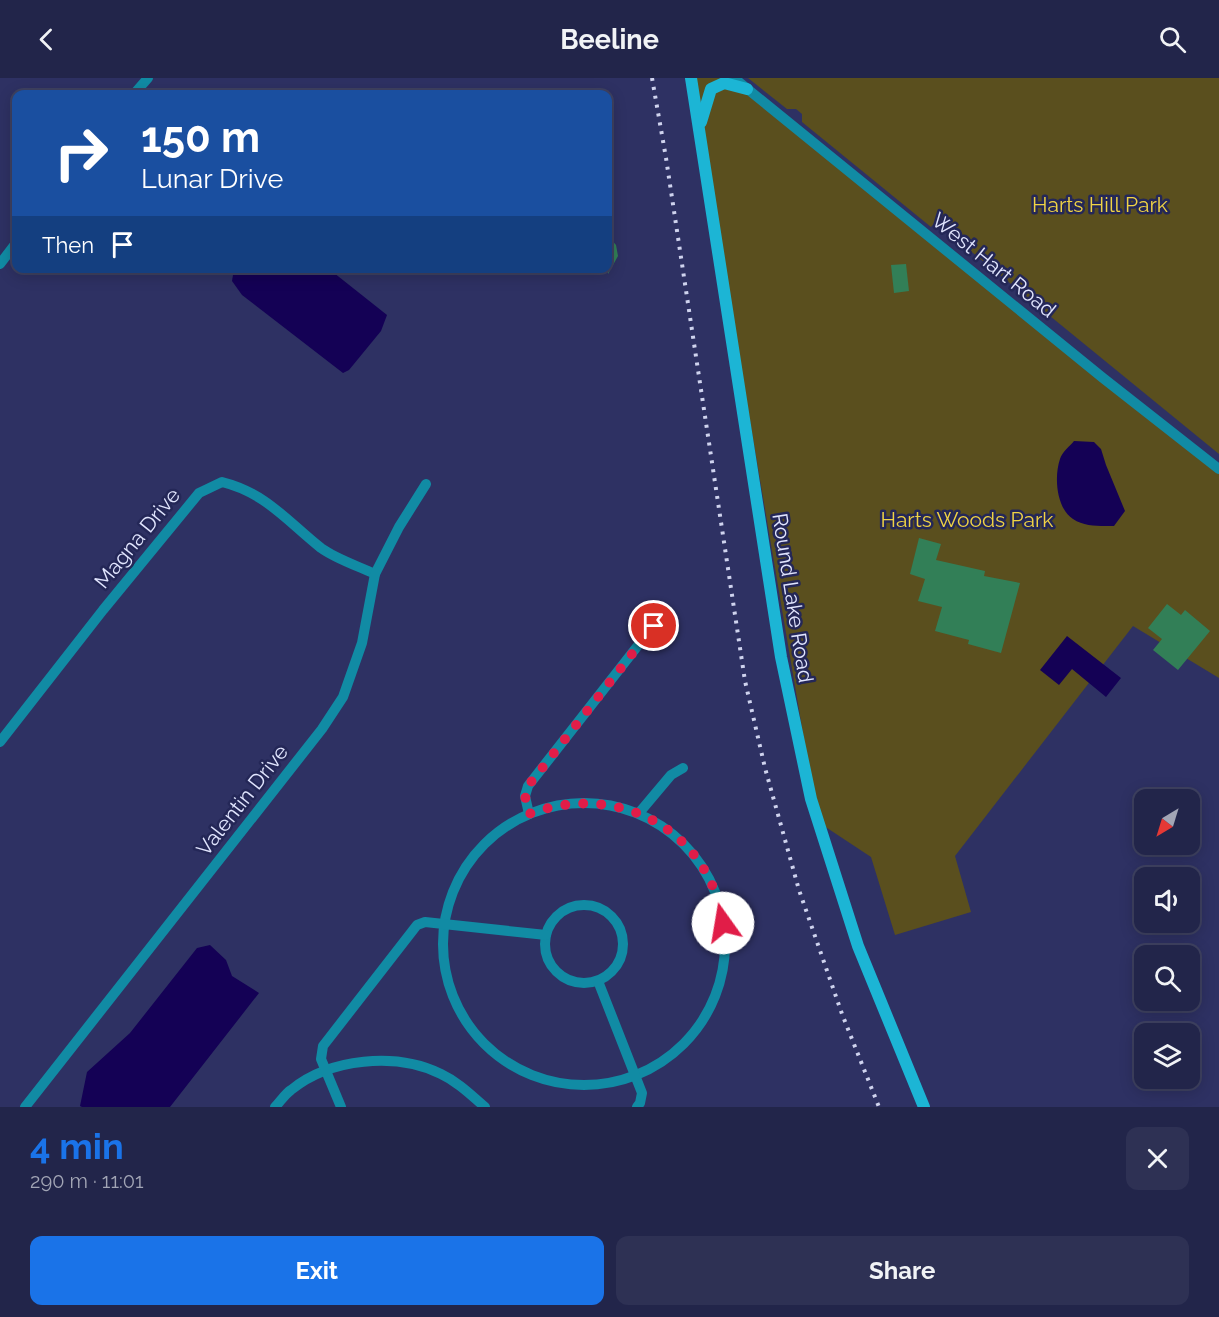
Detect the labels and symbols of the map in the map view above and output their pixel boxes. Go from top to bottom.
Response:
park label: Harts Hill Park [1032,192,1168,217]
street label: West Hart Road [927,207,1061,323]
street label: Magna Drive [89,483,185,593]
park label: Harts Woods Park [880,507,1054,532]
street label: Round Lake Road [767,511,819,685]
pin [628,600,679,651]
street label: Valentin Drive [191,739,293,861]
north arrow [1134,789,1200,855]
position arrow [691,891,755,955]

